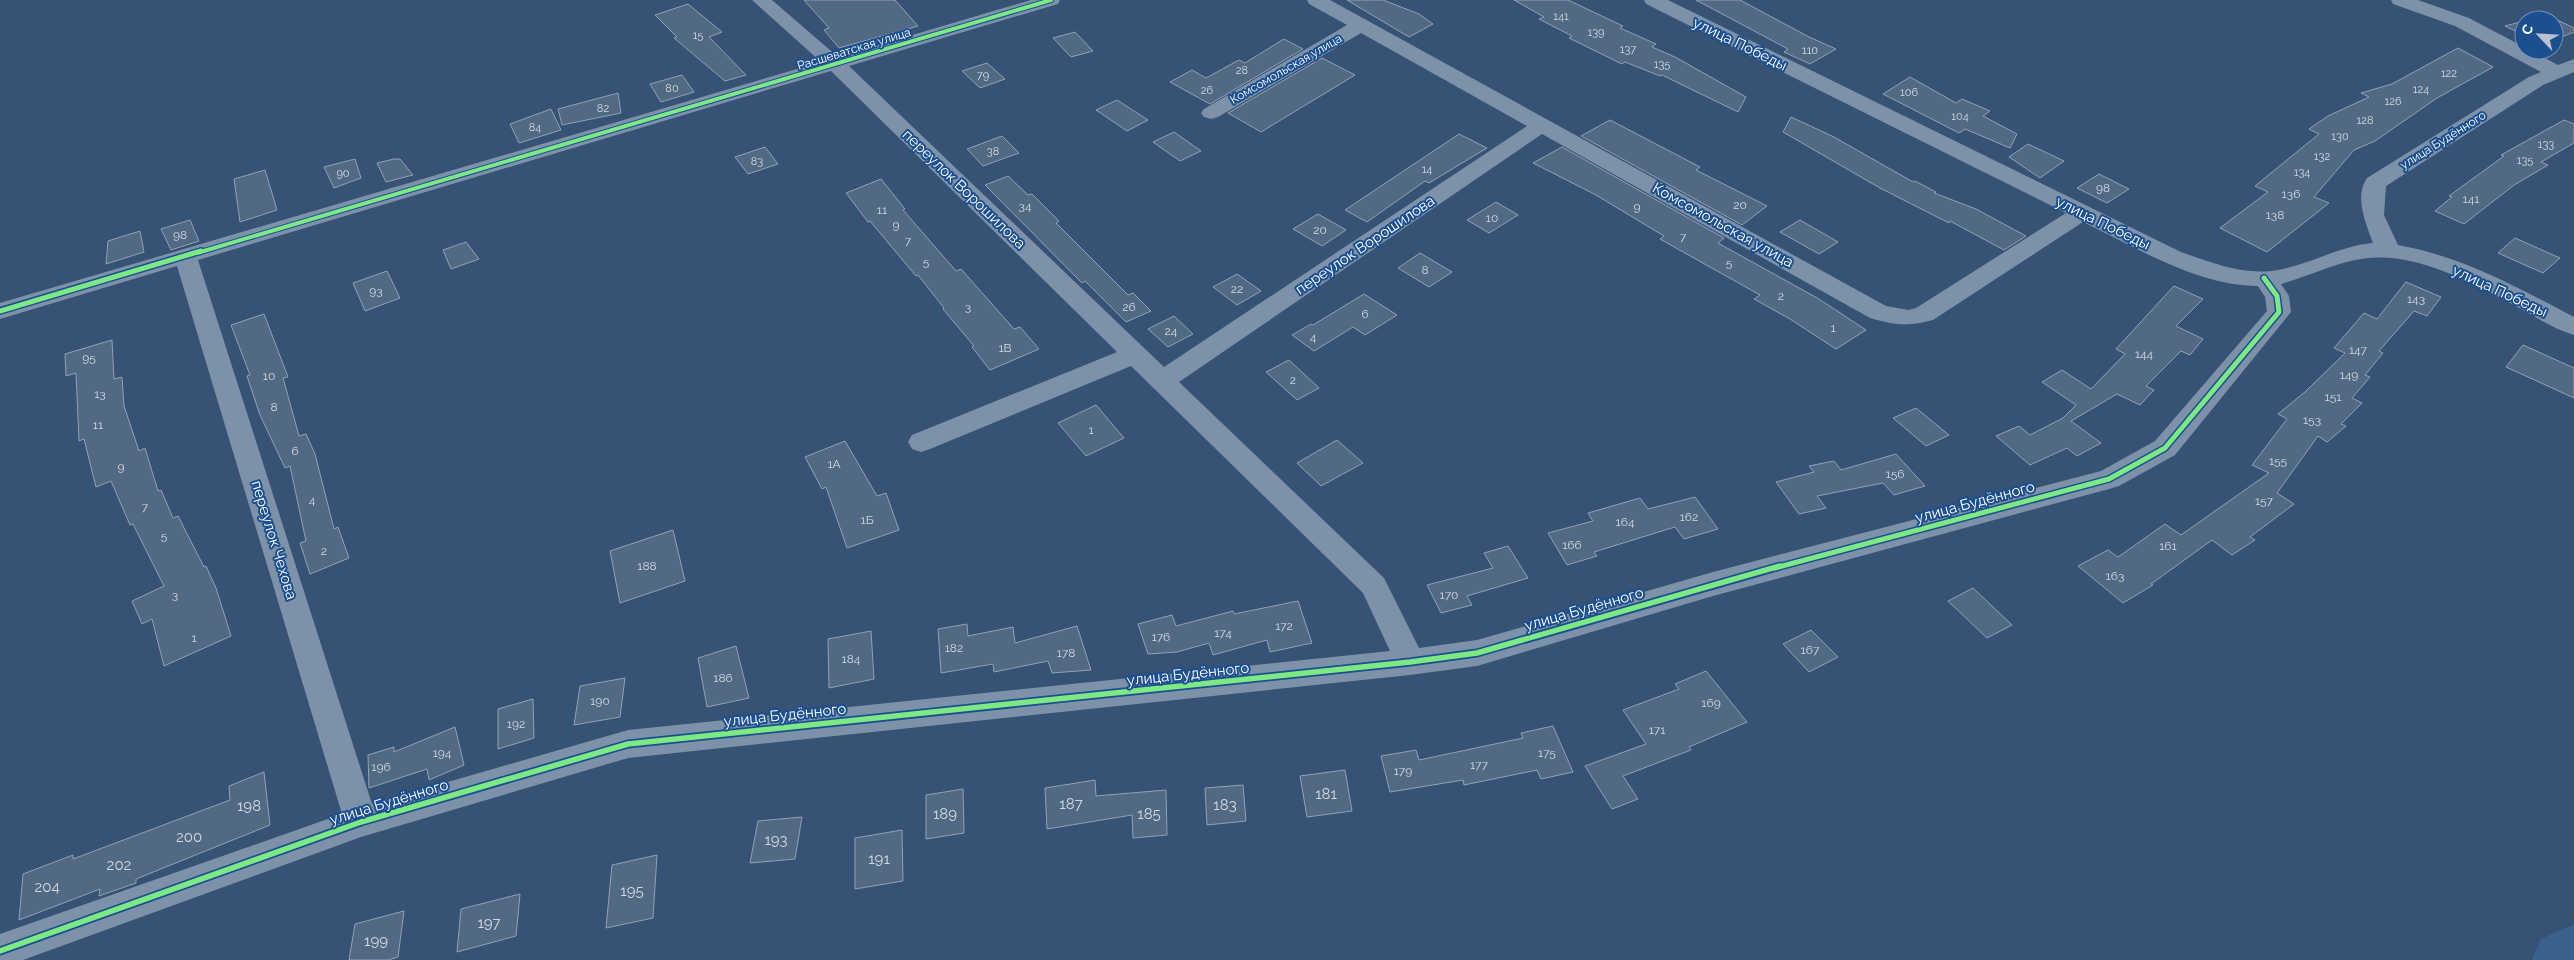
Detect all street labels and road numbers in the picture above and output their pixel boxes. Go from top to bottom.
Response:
street label: улица Победы [1690,13,1790,75]
street label: Расшеватская улица [796,25,912,73]
street label: Комсомольская улица [1228,31,1344,107]
street label: улица Будённого [2398,108,2488,172]
street label: переулок Ворошилова [899,126,1029,252]
street label: Комсомольская улица [1649,179,1797,271]
street label: переулок Ворошилова [1292,192,1438,298]
street label: улица Победы [2053,192,2153,254]
street label: улица Победы [2450,261,2550,321]
street label: улица Будённого [1913,477,2037,527]
street label: переулок Чехова [247,478,301,602]
street label: улица Будённого [1522,583,1646,635]
street label: улица Будённого [1126,659,1250,689]
street label: улица Будённого [723,700,847,730]
street label: улица Будённого [328,775,451,829]

